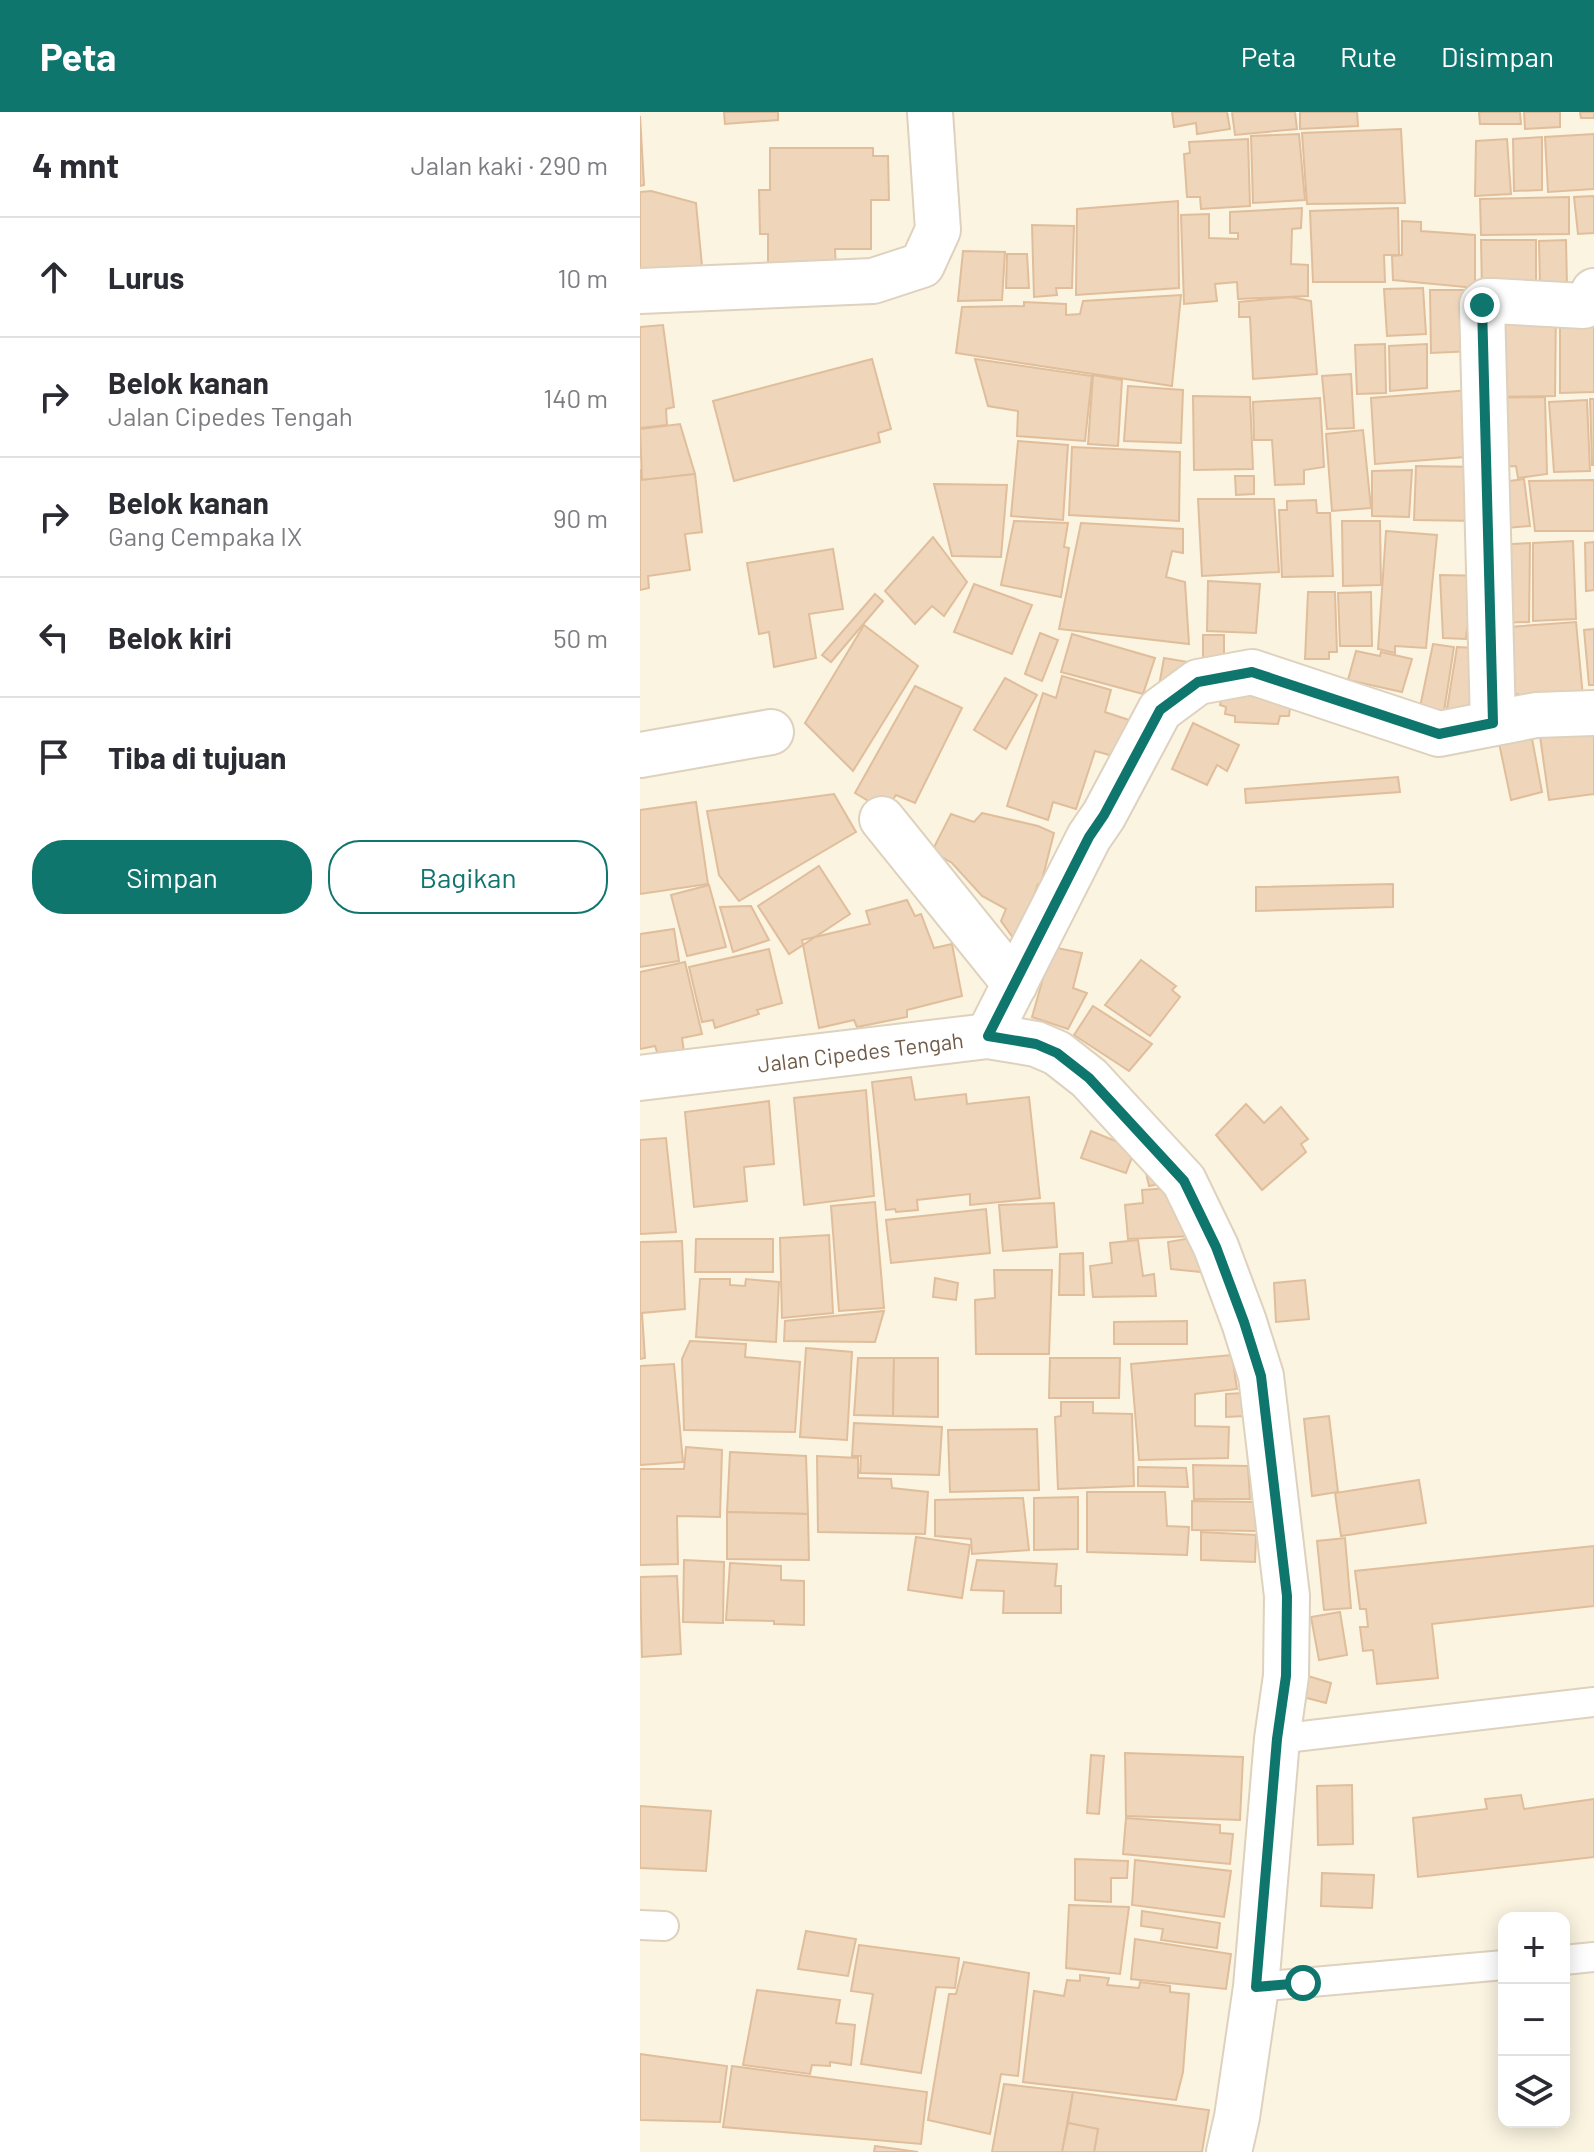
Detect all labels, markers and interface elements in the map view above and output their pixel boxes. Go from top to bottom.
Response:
text: Peta [40,33,116,79]
text: Peta [1241,39,1296,73]
text: Rute [1340,39,1397,73]
text: Disimpan [1441,39,1554,73]
text: 4 mnt [32,144,119,185]
text: Jalan kaki · 290 m [411,149,608,180]
icon: ahead [32,255,76,299]
text: Lurus [108,259,184,295]
text: 10 m [558,262,608,293]
route end [1464,287,1500,323]
text: Belok kanan [108,364,269,400]
icon: right [32,375,76,419]
text: 140 m [543,382,608,413]
text: Jalan Cipedes Tengah [108,400,353,431]
text: Belok kanan [108,484,269,520]
icon: right [32,495,76,539]
text: 90 m [553,502,608,533]
text: Gang Cempaka IX [108,520,302,551]
icon: left [32,615,76,659]
text: Belok kiri [108,619,232,655]
text: 50 m [553,622,608,653]
icon: arrive [32,735,76,779]
text: Tiba di tujuan [108,739,286,775]
button: Simpan [32,840,312,914]
button: Bagikan [328,840,608,914]
street label: Jalan Cipedes Tengah [756,1026,965,1077]
map controls [1498,1912,1570,2128]
button: + [1498,1912,1570,1984]
route start [1285,1965,1321,2001]
button: − [1498,1984,1570,2056]
button: layers [1498,2056,1570,2128]

